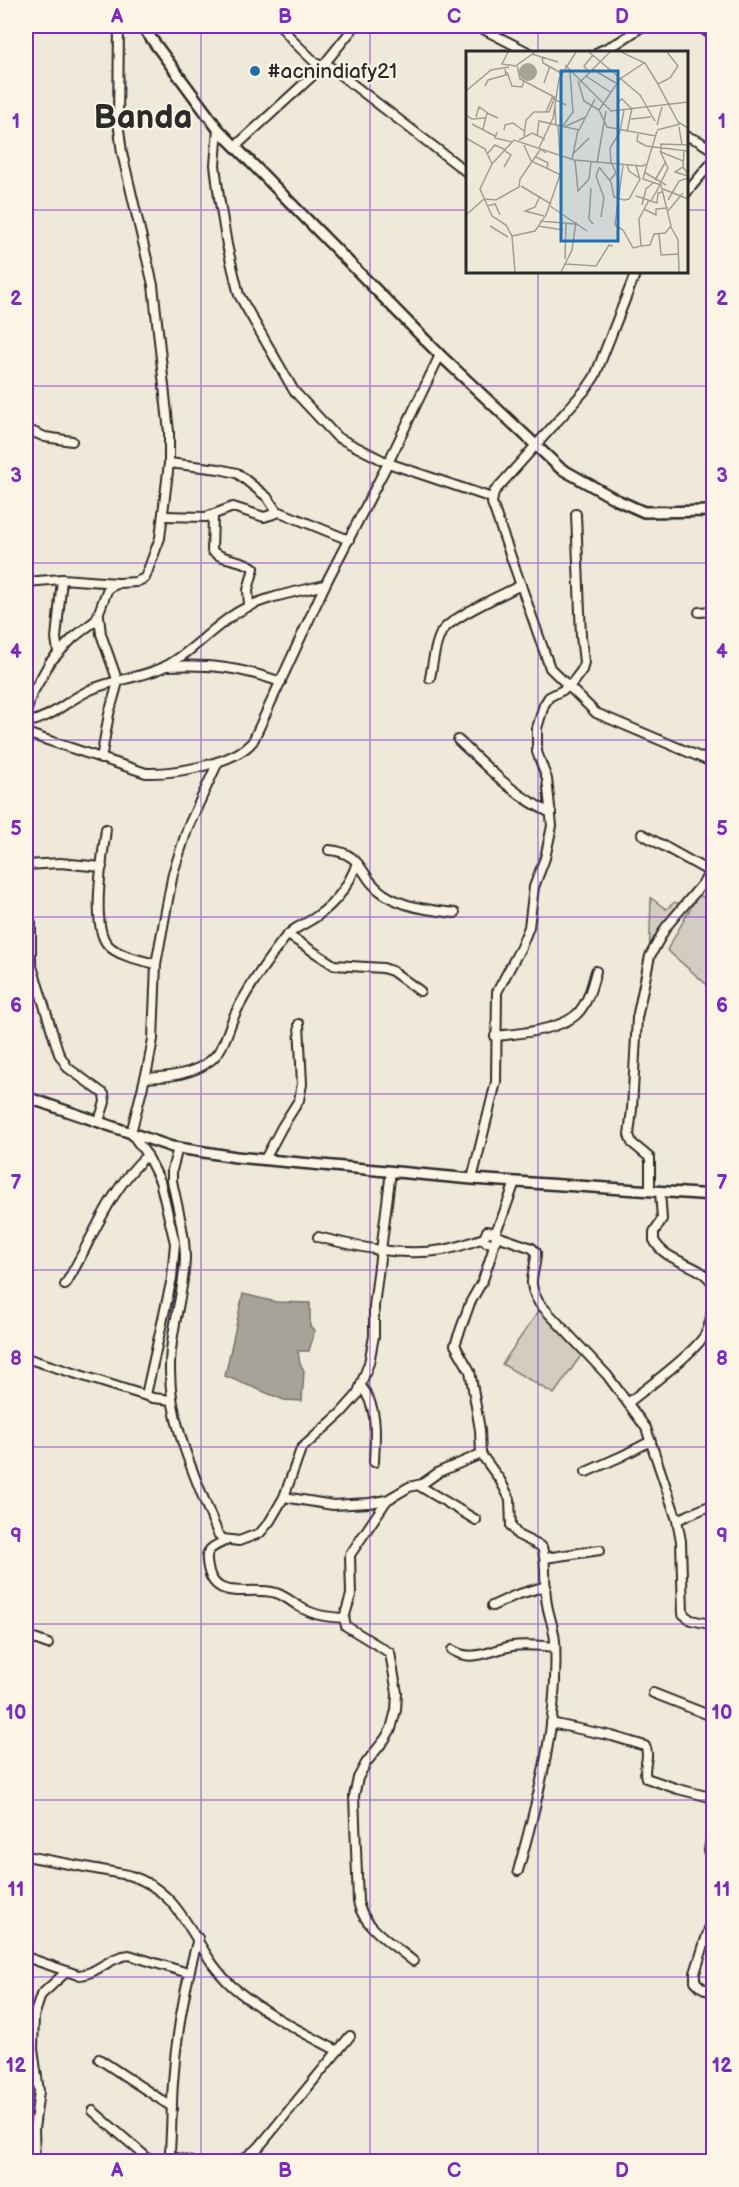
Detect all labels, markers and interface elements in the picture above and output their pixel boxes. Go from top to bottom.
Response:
text: A [110,5,124,29]
text: B [278,5,292,29]
text: C [447,5,461,29]
text: D [615,5,629,29]
inset map [466,51,688,273]
place label: #acnindiafy21 [267,59,397,84]
marker: #acnindiafy21 [248,64,262,78]
district label: Banda [94,98,192,138]
text: 1 [12,110,20,134]
text: 1 [718,110,726,134]
text: 2 [10,287,22,311]
text: 2 [716,287,728,311]
text: 3 [10,464,22,488]
text: 3 [716,464,728,488]
text: 4 [10,640,22,664]
text: 4 [716,640,728,664]
text: 5 [10,817,22,841]
text: 5 [716,817,728,841]
text: 6 [10,994,22,1018]
text: 6 [716,994,728,1018]
text: 7 [10,1171,22,1195]
text: 7 [716,1171,728,1195]
text: 8 [10,1347,22,1371]
text: 8 [716,1347,728,1371]
text: 9 [10,1524,22,1548]
text: 9 [716,1524,728,1548]
text: 10 [6,1701,26,1725]
text: 10 [712,1701,732,1725]
text: 11 [8,1878,24,1902]
text: 11 [714,1878,730,1902]
text: 12 [6,2054,26,2078]
text: 12 [712,2054,732,2078]
text: A [110,2159,124,2183]
text: B [278,2159,292,2183]
text: C [447,2159,461,2183]
text: D [615,2159,629,2183]

